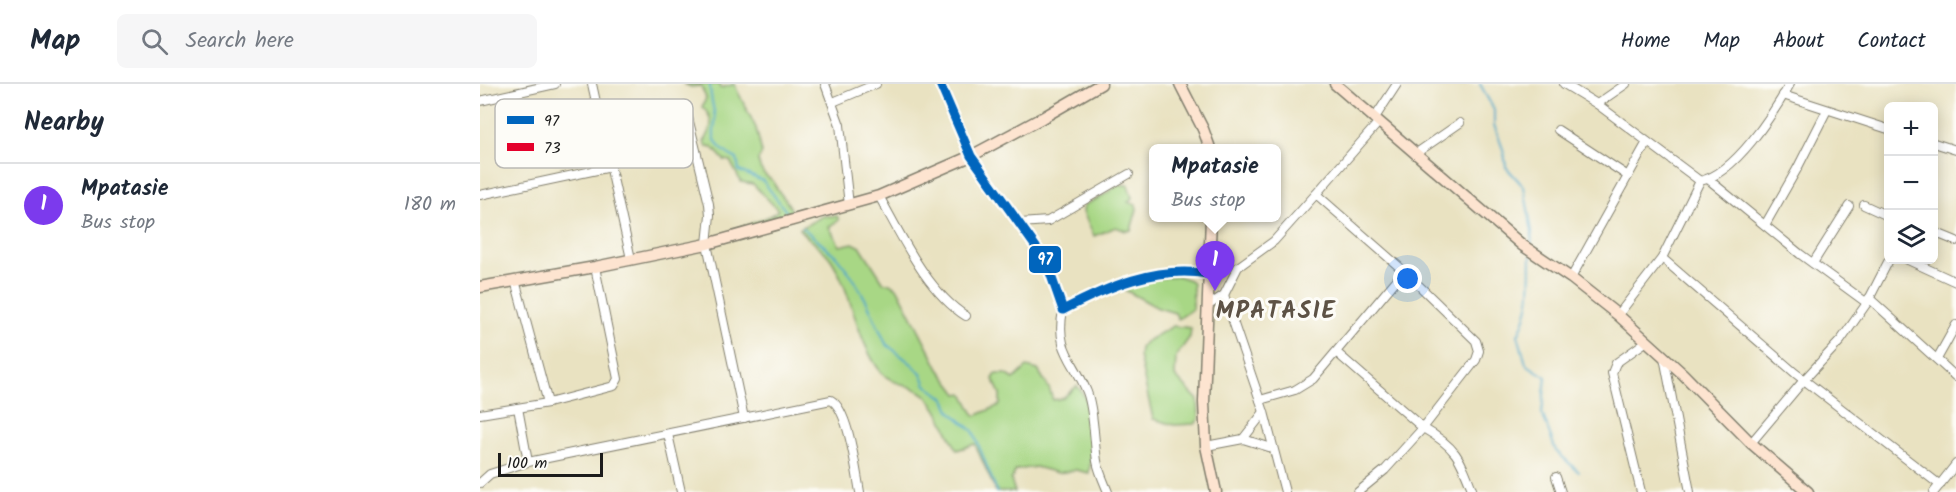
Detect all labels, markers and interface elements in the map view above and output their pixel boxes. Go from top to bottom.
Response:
search box [117,14,537,68]
text: Map [30,19,81,64]
text: Search here [186,24,294,59]
icon: search [138,25,171,58]
text: Home [1621,25,1670,58]
text: Map [1703,25,1740,58]
text: About [1773,25,1824,58]
text: Contact [1857,25,1926,58]
legend [495,99,693,168]
text: Nearby [24,102,104,144]
map controls [1884,102,1938,264]
button: + [1884,102,1938,156]
text: 97 [544,109,560,134]
text: 73 [544,136,561,161]
popup [1149,144,1281,222]
text: Mpatasie [1171,150,1259,185]
button: − [1884,156,1938,210]
text: Mpatasie [81,172,169,207]
text: Bus stop [1171,185,1245,217]
text: 1 [40,189,47,221]
text: 180 m [404,189,456,221]
text: Bus stop [81,207,155,239]
button: layers [1884,210,1938,264]
pin: 1 [1196,242,1234,291]
line badge: 97 [1028,245,1062,274]
text: 97 [1037,248,1053,273]
your location [1393,264,1422,293]
district label: MPATASIE [1216,292,1337,331]
scale bar [498,450,603,478]
text: 100 m [507,451,547,476]

